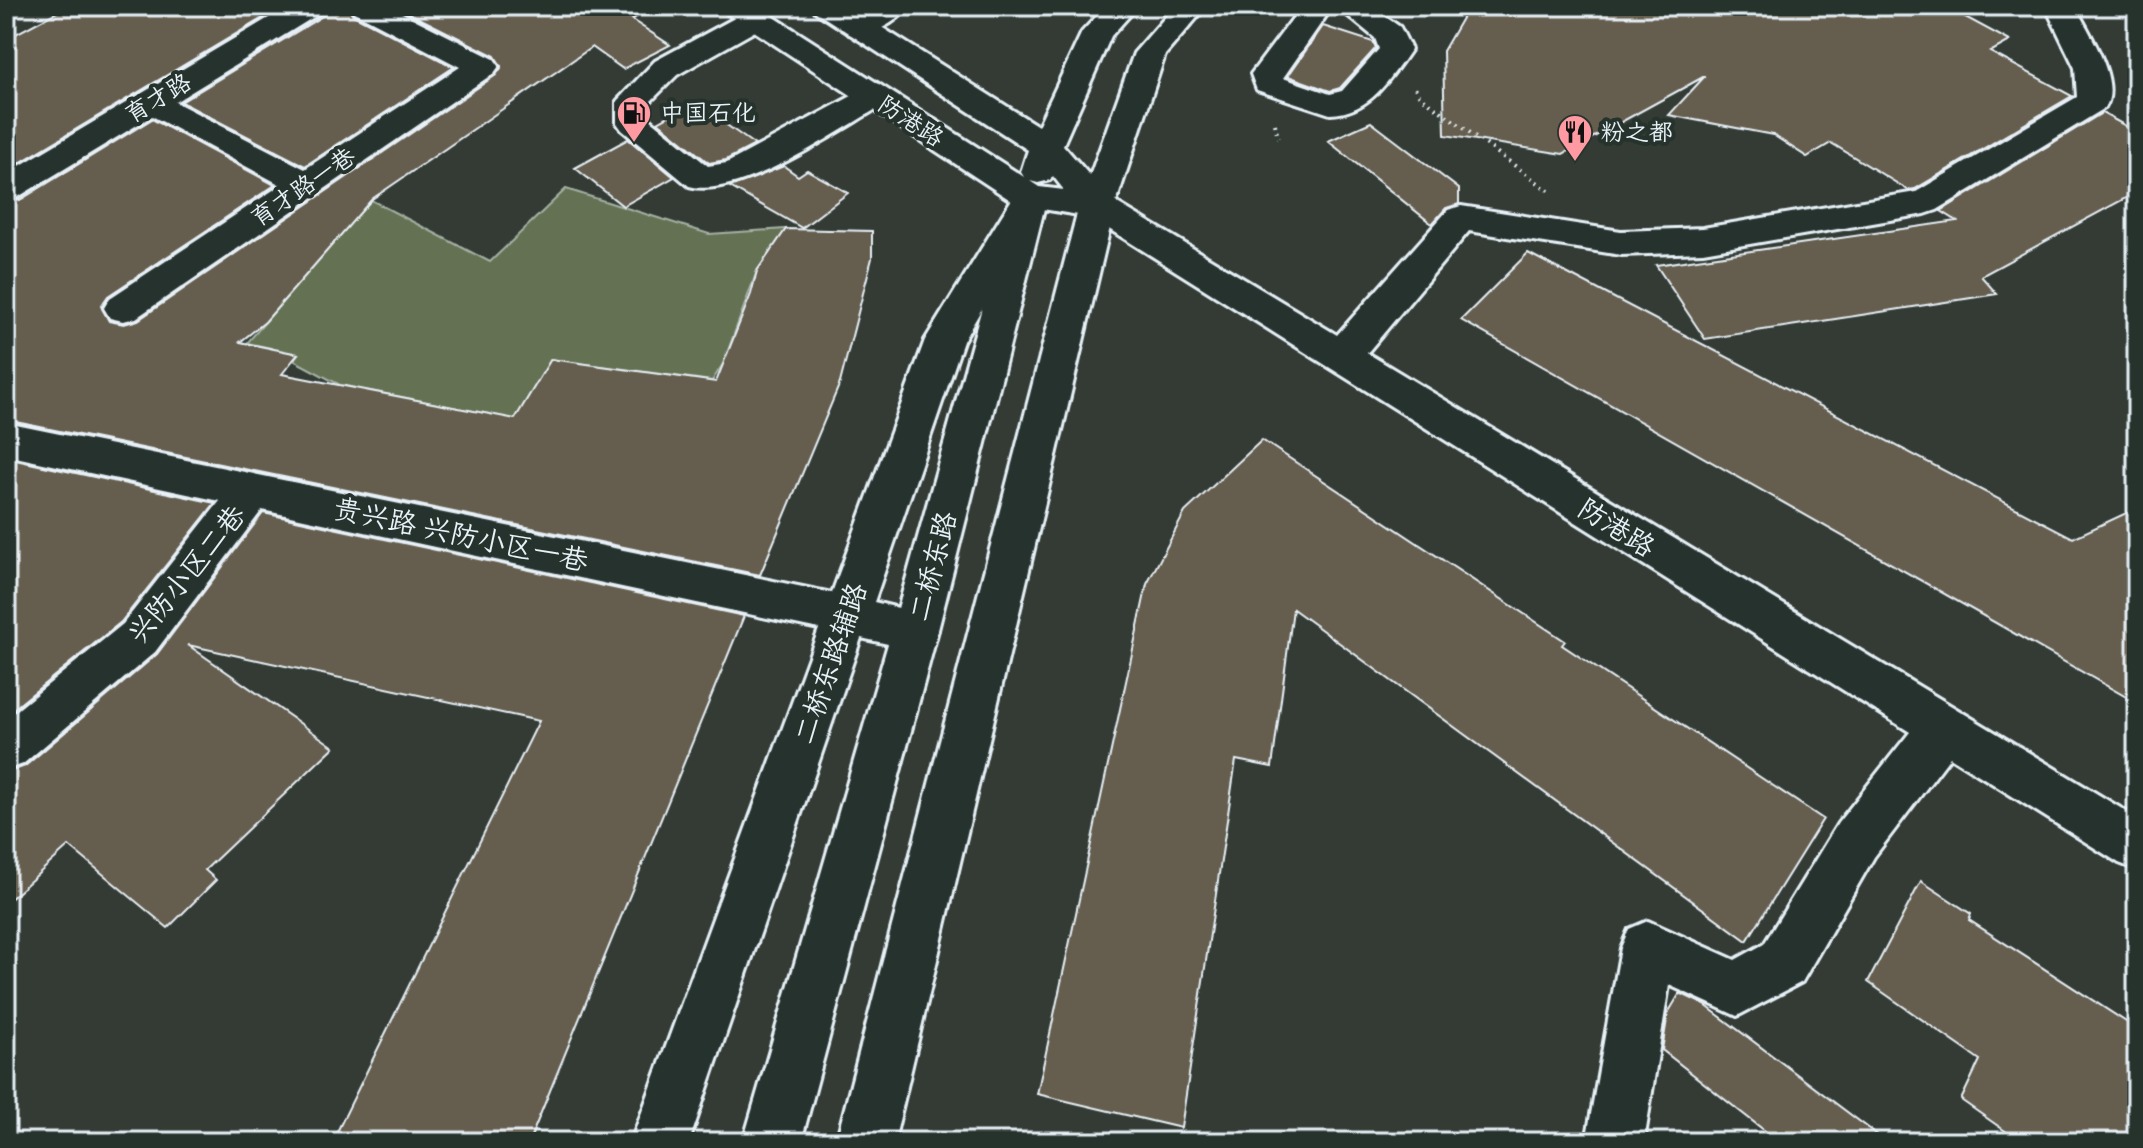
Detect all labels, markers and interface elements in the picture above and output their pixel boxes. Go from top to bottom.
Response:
street label: 育才路 [116,61,200,135]
street label: 防港路 [869,84,953,158]
place label: 中国石化 [660,92,756,134]
fuel station icon: 中国石化 [615,94,653,144]
place label: 粉之都 [1601,111,1673,153]
restaurant icon: 粉之都 [1556,113,1594,163]
street label: 育才路一巷 [242,136,364,238]
street label: 贵兴路 兴防小区一巷 [329,484,594,586]
street label: 防港路 [1568,484,1665,570]
street label: 兴防小区二巷 [114,493,259,655]
street label: 二桥东路 [894,506,971,627]
street label: 二桥东路辅路 [780,576,881,751]

